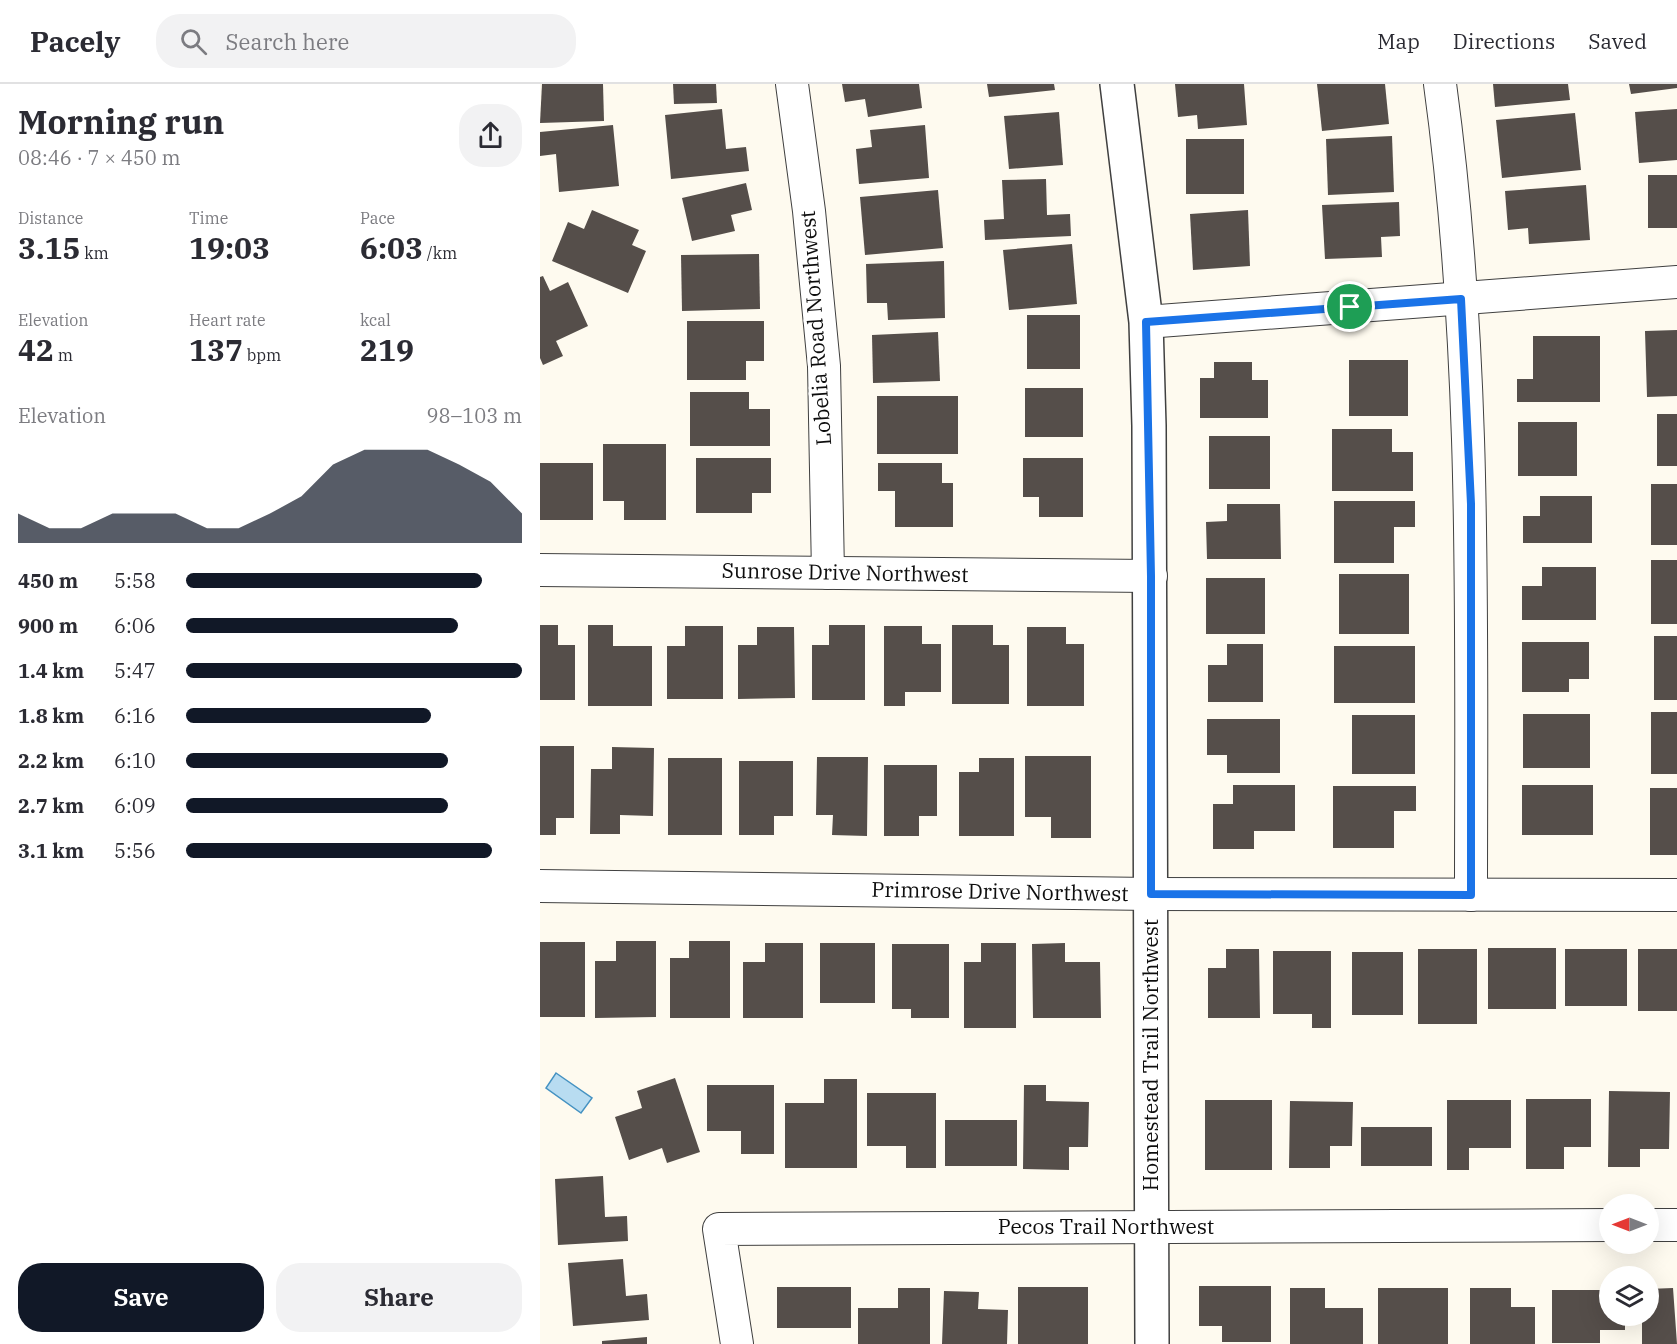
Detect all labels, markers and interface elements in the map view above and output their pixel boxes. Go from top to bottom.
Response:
search box [156,14,576,68]
text: Pacely [30,23,120,60]
icon: search [177,25,210,58]
text: Search here [225,27,349,56]
text: Map [1377,27,1420,55]
text: Directions [1453,27,1555,55]
text: Saved [1588,27,1647,55]
text: Morning run [18,100,224,143]
button: share [459,104,522,167]
text: 08:46 · 7 × 450 m [18,144,181,171]
text: Distance [18,208,83,228]
text: Time [189,208,228,228]
text: Pace [360,208,395,228]
street label: Lobelia Road Northwest [793,210,837,446]
text: 3.15 [18,228,80,267]
text: 19:03 [189,228,270,267]
text: 6:03 [360,228,423,267]
text: km [80,243,109,263]
text: /km [423,243,457,263]
pin [1324,281,1375,332]
icon: arrive [1333,290,1366,323]
text: Elevation [18,310,88,330]
text: Heart rate [189,310,266,330]
text: kcal [360,310,391,330]
text: 42 [18,330,54,369]
text: 137 [189,330,243,369]
text: 219 [360,330,414,369]
text: m [54,345,73,365]
text: bpm [243,345,281,365]
text: Elevation [18,402,106,429]
text: 98–103 m [427,402,522,429]
street label: Sunrose Drive Northwest [721,556,969,588]
text: 450 m [18,567,78,594]
text: 5:58 [114,567,156,594]
text: 900 m [18,612,78,639]
text: 6:06 [114,612,156,639]
text: 1.4 km [18,657,84,684]
text: 5:47 [114,657,156,684]
text: 1.8 km [18,702,84,729]
text: 6:16 [114,702,156,729]
text: 2.2 km [18,747,84,774]
text: 6:10 [114,747,156,774]
text: 2.7 km [18,792,84,819]
text: 6:09 [114,792,156,819]
text: 3.1 km [18,837,84,864]
text: 5:56 [114,837,156,864]
street label: Primrose Drive Northwest [871,875,1129,907]
street label: Homestead Trail Northwest [1136,919,1164,1191]
north arrow [1599,1194,1659,1254]
map controls [1599,1194,1659,1326]
street label: Pecos Trail Northwest [998,1212,1214,1240]
button: Save [18,1263,264,1332]
button: Share [276,1263,522,1332]
button: layers [1599,1266,1659,1326]

